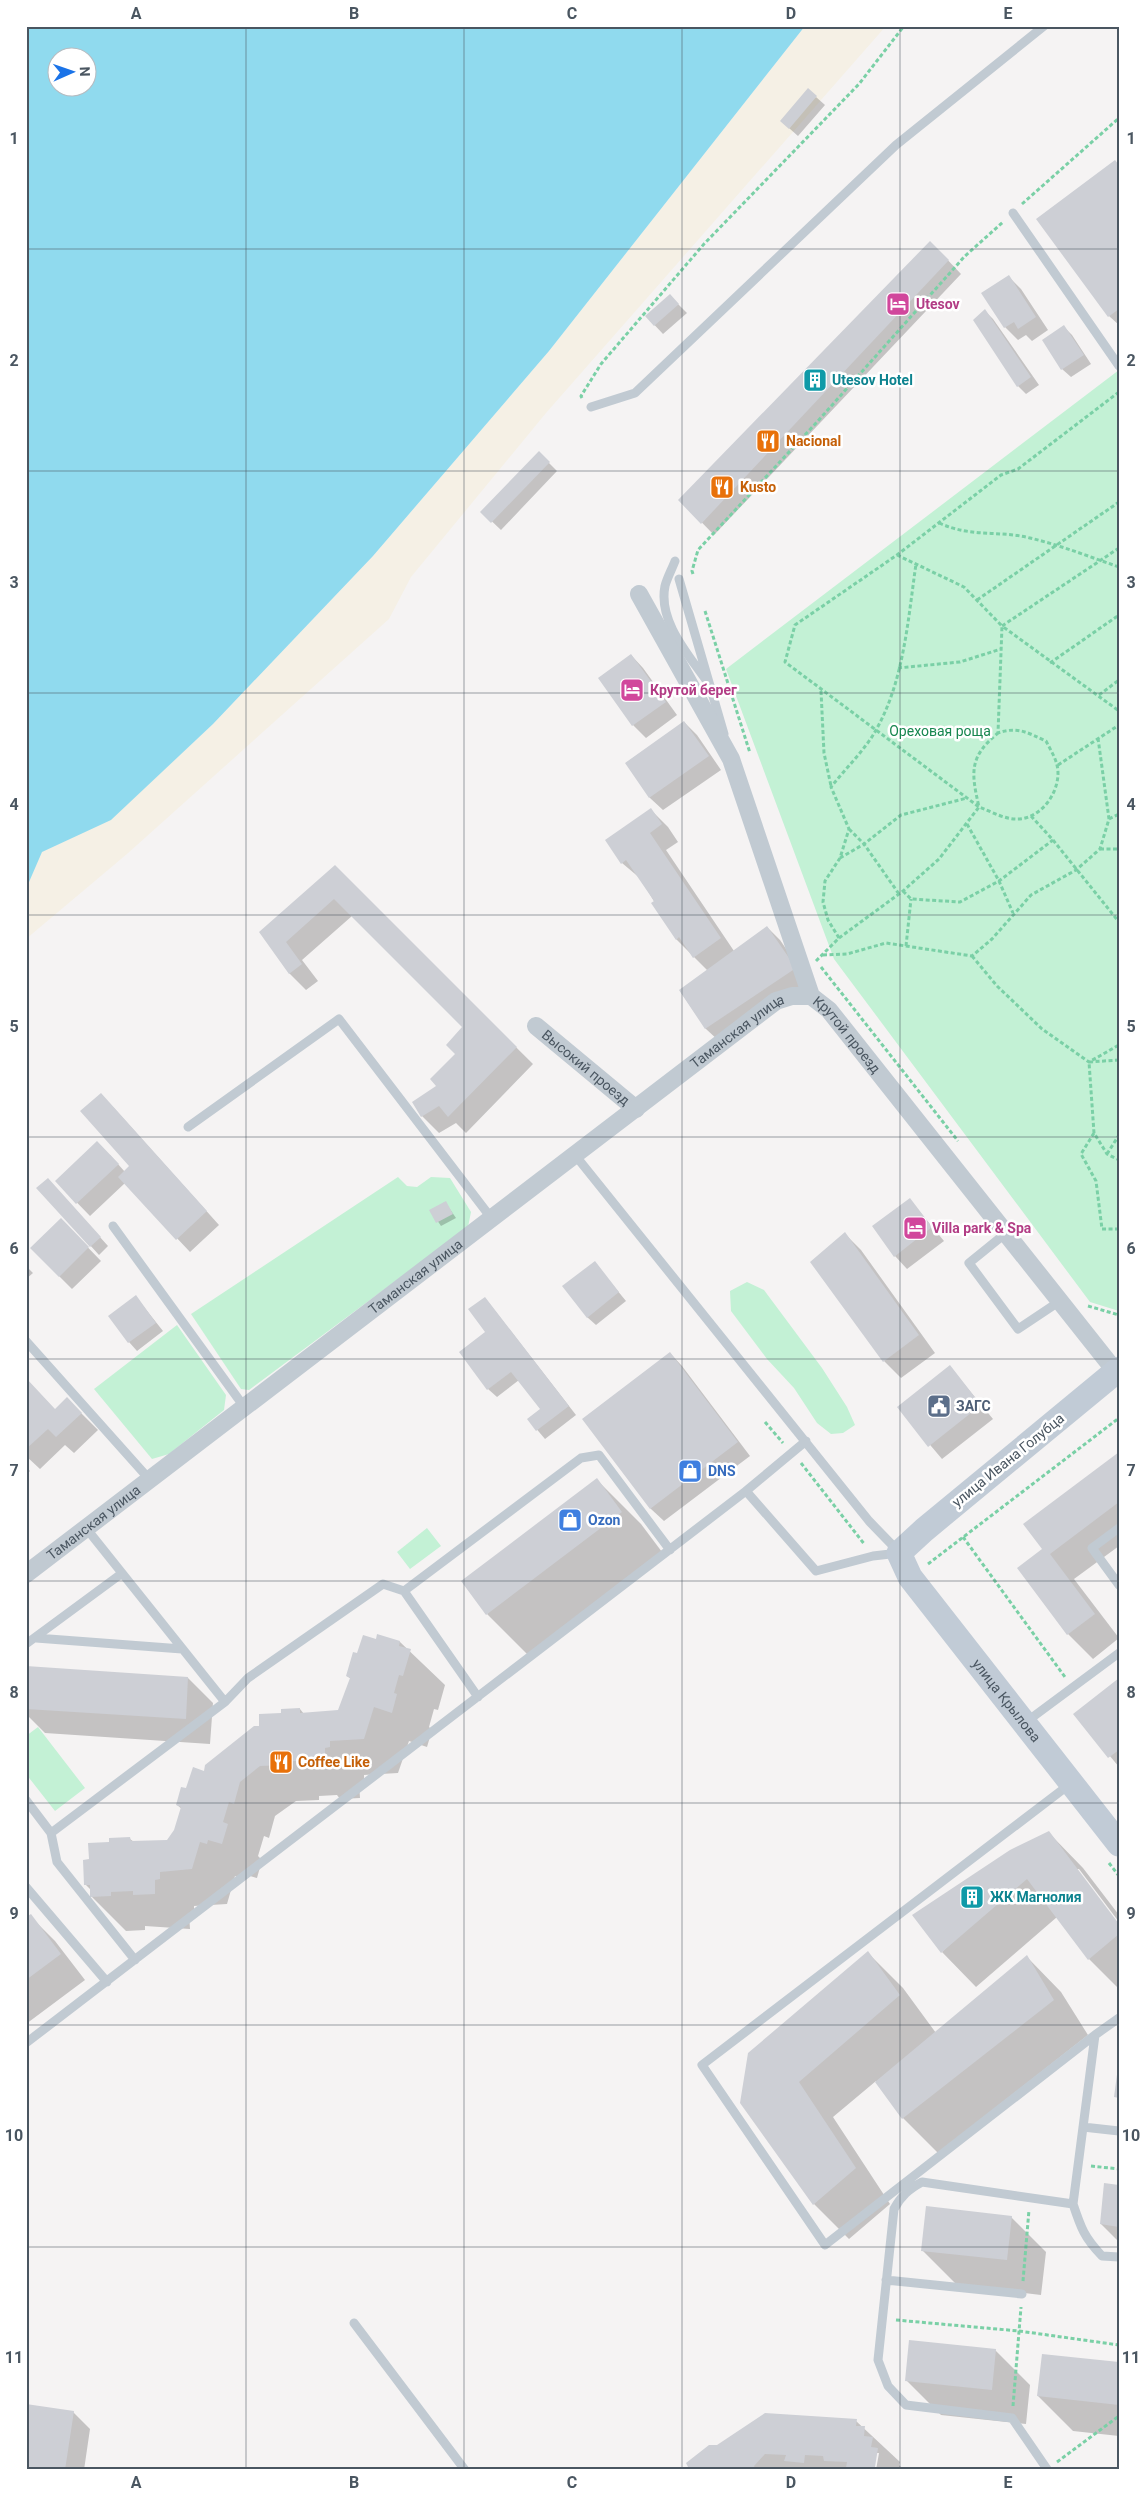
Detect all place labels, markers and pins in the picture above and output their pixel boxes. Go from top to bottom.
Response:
hotel icon: Utesov [885,291,911,317]
place label: Utesov [916,296,960,312]
building icon: Utesov Hotel [802,367,828,393]
place label: Utesov Hotel [832,372,913,388]
restaurant icon: Nacional [755,428,781,454]
place label: Nacional [786,433,841,449]
restaurant icon: Kusto [709,474,735,500]
place label: Kusto [740,479,776,495]
hotel icon: Крутой берег [619,677,645,703]
place label: Крутой берег [650,682,737,698]
hotel icon: Villa park & Spa [902,1215,928,1241]
place label: Villa park & Spa [932,1220,1032,1236]
public building icon: ЗАГС [926,1393,952,1419]
place label: ЗАГС [956,1398,991,1414]
shop icon: DNS [677,1458,703,1484]
place label: DNS [708,1463,736,1479]
shop icon: Ozon [557,1507,583,1533]
place label: Ozon [588,1512,621,1528]
restaurant icon: Coffee Like [268,1749,294,1775]
place label: Coffee Like [298,1754,370,1770]
building icon: ЖК Магнолия [959,1884,985,1910]
place label: ЖК Магнолия [990,1889,1082,1905]

